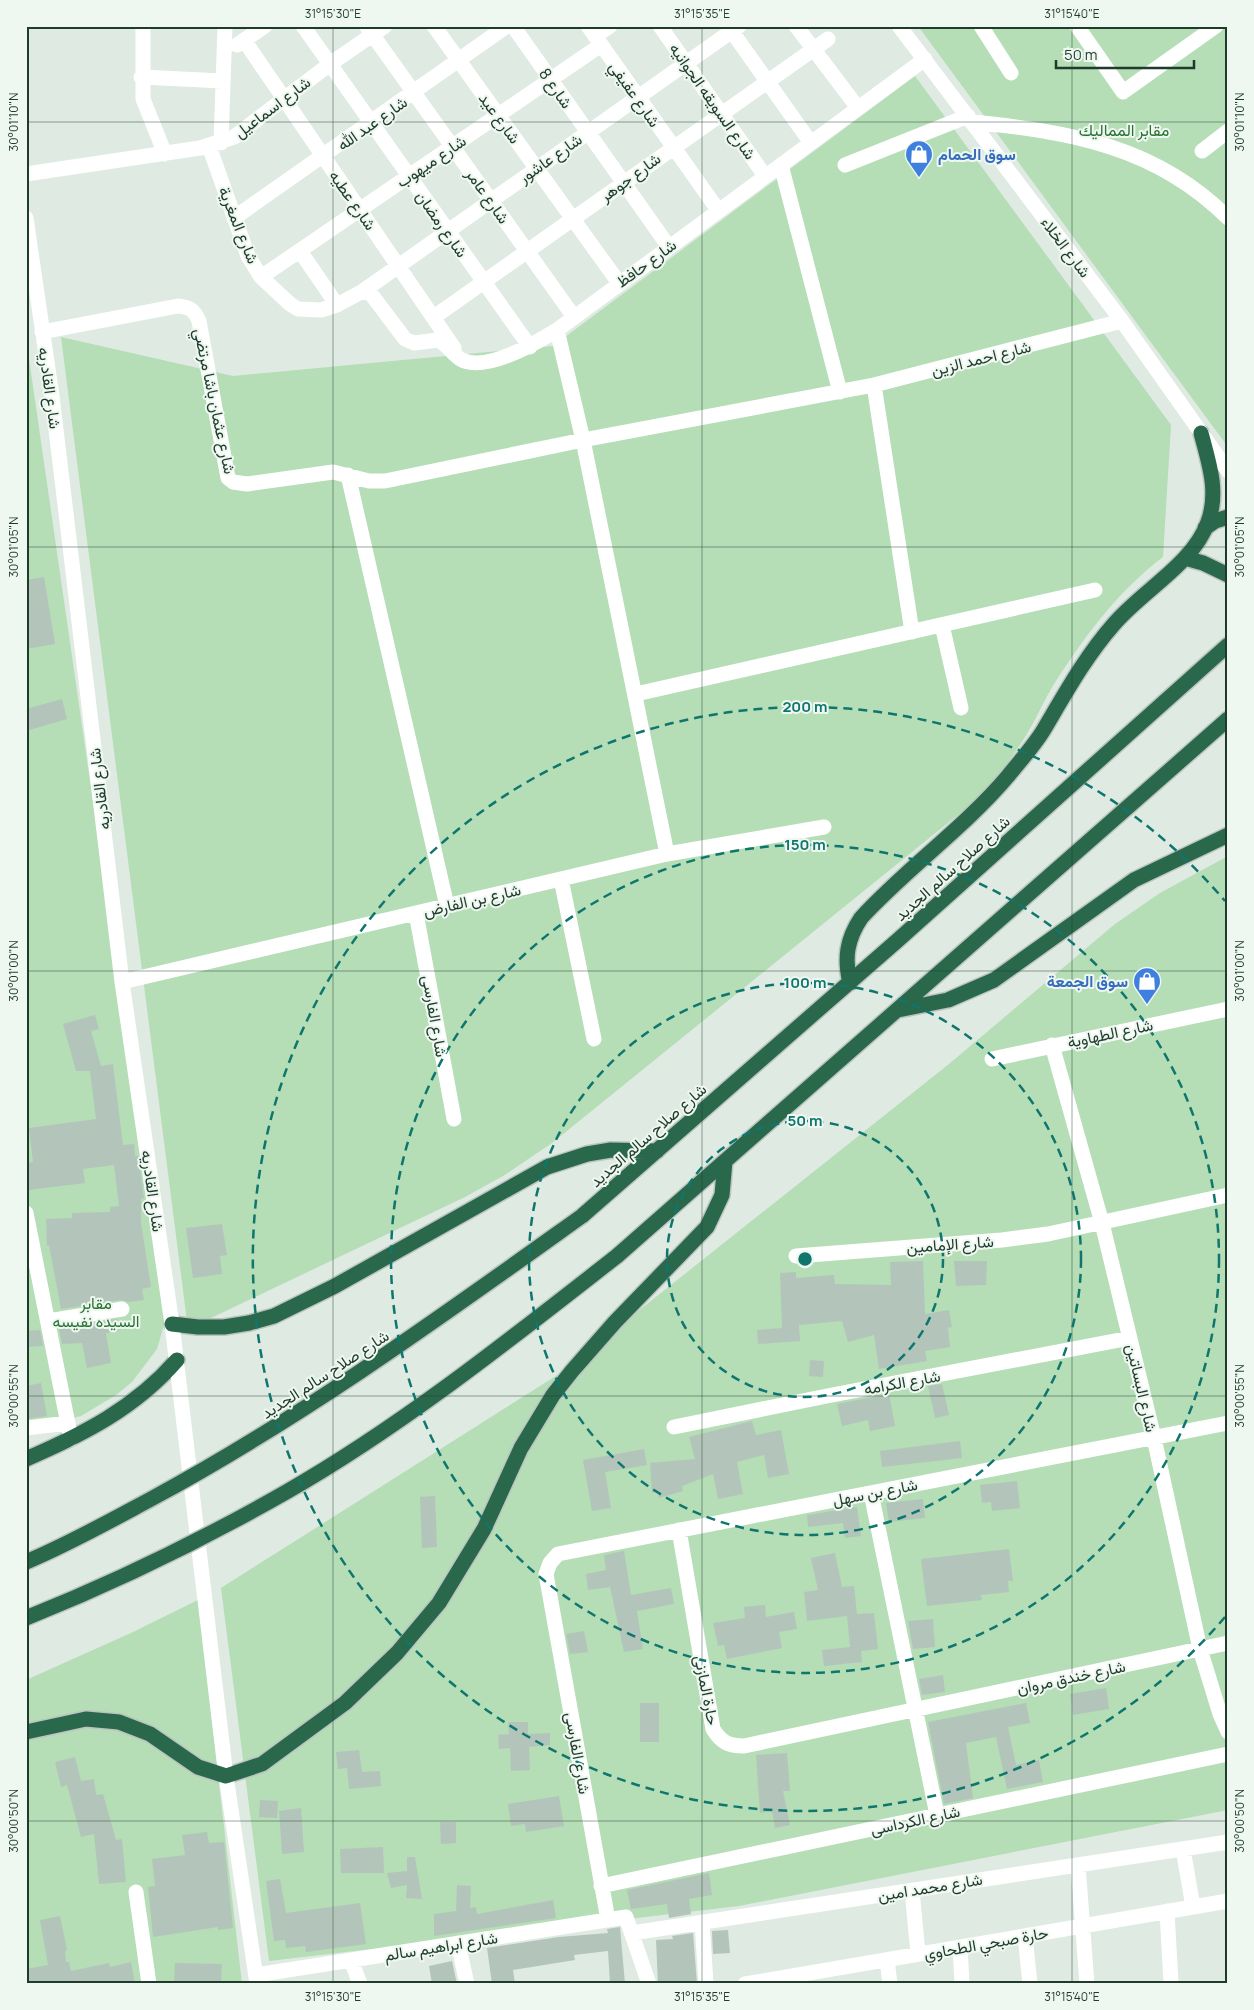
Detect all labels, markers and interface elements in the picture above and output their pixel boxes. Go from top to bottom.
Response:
text: 31°15'30"E [305,5,361,22]
text: 31°15'35"E [674,5,730,22]
text: 31°15'40"E [1044,5,1100,22]
street label: شارع السويقه الجوانيه [664,38,761,164]
scale bar [1056,38,1194,70]
text: 50 m [1064,44,1098,65]
street label: شارع عفيفي [602,57,666,133]
street label: شارع 8 [533,63,578,113]
street label: شارع اسماعيل [229,71,315,144]
street label: شارع عيد [473,88,526,149]
street label: شارع عبد الله [332,91,412,156]
text: 30°01'10"N [5,93,22,151]
text: 30°01'10"N [1231,93,1248,151]
park label: مقابر المماليك [1079,119,1169,141]
street label: شارع عاشور [513,128,587,189]
street label: شارع ميهوب [392,130,471,193]
shop icon: سوق الحمام [904,139,934,178]
place label: سوق الحمام [938,143,1016,165]
street label: شارع جوهر [594,147,666,208]
street label: شارع عامر [460,163,515,229]
street label: شارع عطيه [323,166,382,235]
street label: شارع المغرية [213,183,264,267]
street label: شارع رمضان [410,186,473,262]
street label: شارع الخلاء [1035,212,1096,282]
street label: شارع حافظ [611,234,681,293]
street label: شارع عثمان باشا مرتضي [186,326,241,477]
street label: شارع احمد الزين [929,335,1034,382]
street label: شارع القادريه [32,346,67,430]
text: 30°01'05"N [5,516,22,578]
text: 30°01'05"N [1231,516,1248,578]
text: 200 m [782,696,828,717]
street label: شارع القادريه [83,747,116,831]
street label: شارع صلاح سالم الجديد [890,810,1015,927]
text: 150 m [784,834,826,855]
street label: شارع بن الفارض [421,878,523,923]
text: 30°01'00"N [5,940,22,1002]
text: 30°01'00"N [1231,940,1248,1002]
shop icon: سوق الجمعة [1132,966,1162,1005]
place label: سوق الجمعة [1047,970,1128,992]
text: 100 m [784,972,826,993]
street label: شارع الفارسى [416,973,453,1059]
street label: شارع الطهاوية [1065,1013,1155,1054]
street label: شارع صلاح سالم الجديد [585,1078,712,1193]
text: 50 m [787,1110,823,1131]
street label: شارع القادريه [135,1149,170,1233]
street label: شارع الإمامين [906,1230,994,1259]
centre of rings [796,1250,814,1268]
park label: مقابر السيده نفيسه [53,1292,139,1332]
street label: شارع صلاح سالم الجديد [257,1324,394,1424]
street label: شارع البساتين [1120,1342,1163,1434]
text: 30°00'55"N [5,1364,22,1428]
street label: شارع الكرامه [862,1364,942,1401]
text: 30°00'55"N [1231,1364,1248,1428]
street label: شارع بن سهل [831,1473,920,1512]
street label: حارة المازنى [689,1653,725,1727]
street label: شارع خندق مروان [1015,1655,1127,1700]
street label: شارع الفارسى [559,1710,596,1796]
text: 30°00'50"N [5,1789,22,1853]
text: 30°00'50"N [1231,1789,1248,1853]
street label: شارع الكرداسى [868,1800,962,1841]
street label: شارع محمد امين [876,1868,984,1907]
street label: حارة صبحي الطحاوي [922,1921,1051,1968]
street label: شارع ابراهيم سالم [383,1926,499,1967]
text: 31°15'30"E [305,1988,361,2005]
text: 31°15'35"E [674,1988,730,2005]
text: 31°15'40"E [1044,1988,1100,2005]

